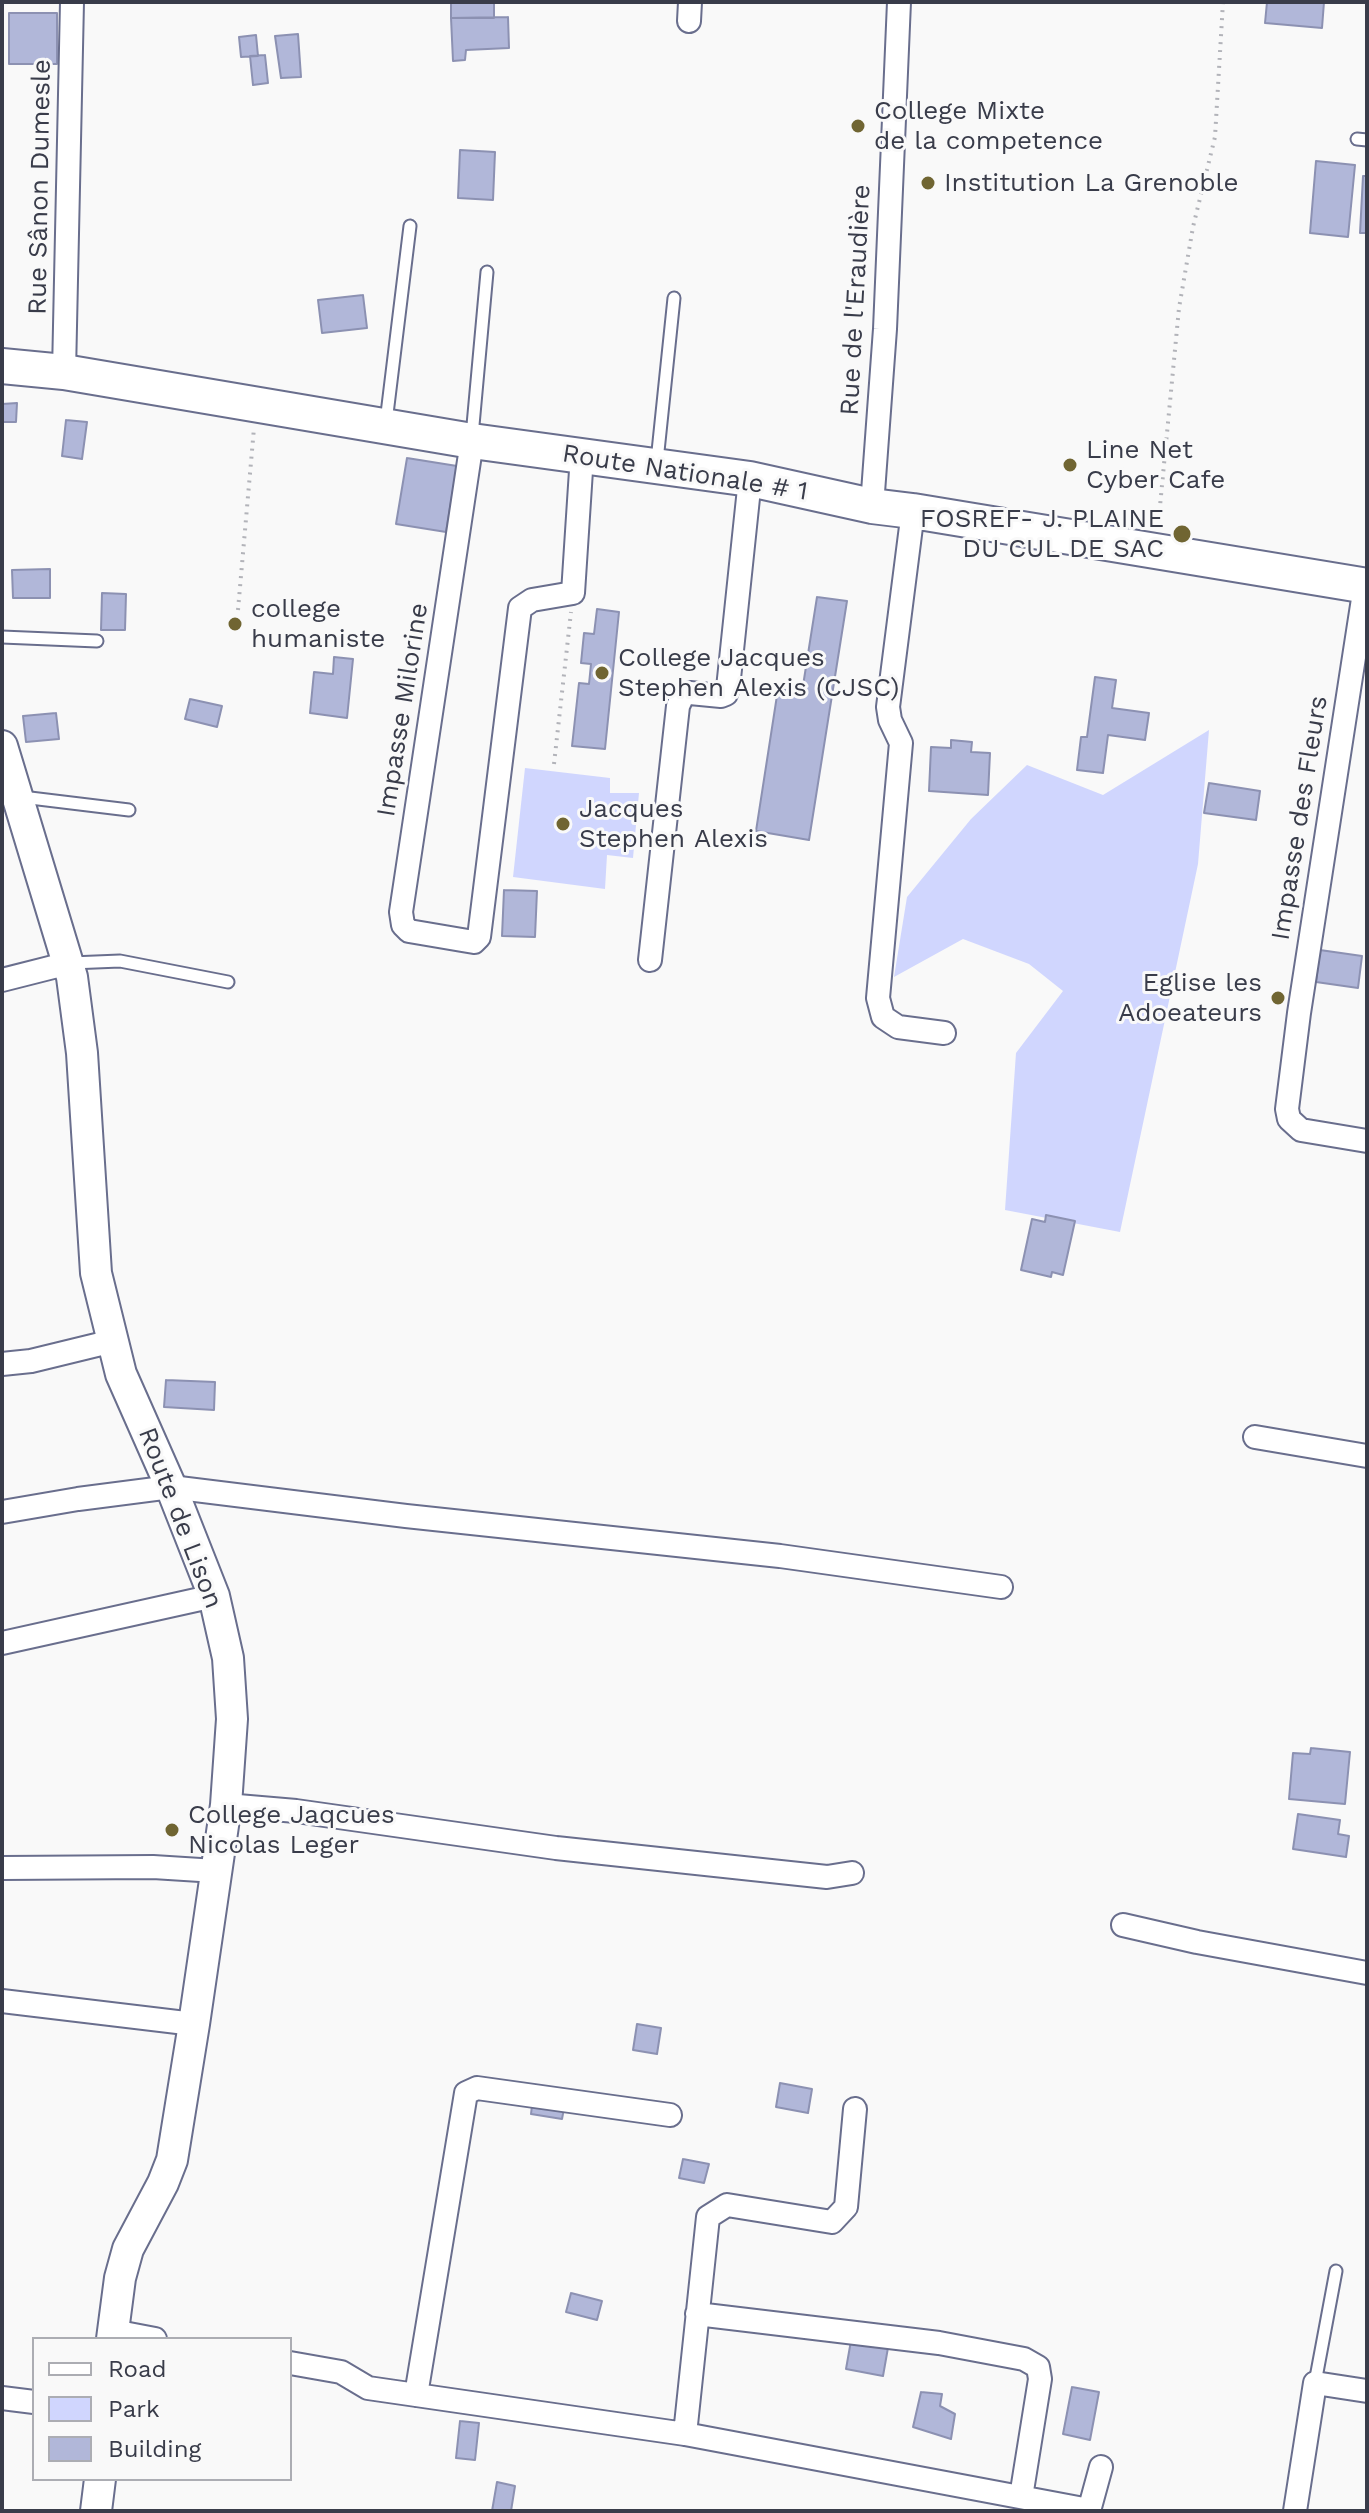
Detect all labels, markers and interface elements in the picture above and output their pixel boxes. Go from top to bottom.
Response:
street label: Rue Sânon Dumesle [22,59,58,315]
place label: College Mixte de la competence [874,95,1103,156]
marker: College Mixte de la competence [849,117,867,135]
place label: Institution La Grenoble [944,167,1239,199]
marker: Institution La Grenoble [919,174,937,192]
street label: Rue de l'Eraudière [834,184,878,416]
place label: Line Net Cyber Cafe [1086,434,1225,496]
street label: Route Nationale # 1 [560,438,810,508]
marker: Line Net Cyber Cafe [1061,456,1079,474]
place label: FOSREF- J. PLAINE DU CUL DE SAC [920,503,1164,564]
marker: FOSREF- J. PLAINE DU CUL DE SAC [1171,523,1193,545]
place label: college humaniste [251,593,385,654]
street label: Impasse Milorine [371,601,435,819]
marker: college humaniste [226,615,244,633]
place label: College Jacques Stephen Alexis (CJSC) [618,642,899,704]
marker: College Jacques Stephen Alexis (CJSC) [593,664,611,682]
street label: Impasse des Fleurs [1265,694,1335,942]
place label: Jacques Stephen Alexis [579,793,768,854]
marker: Jacques Stephen Alexis [554,815,572,833]
place label: Eglise les Adoeateurs [1118,967,1262,1028]
marker: Eglise les Adoeateurs [1269,989,1287,1007]
street label: Route de Lison [131,1423,229,1613]
place label: College Jaqcues Nicolas Leger [188,1799,395,1860]
marker: College Jaqcues Nicolas Leger [163,1821,181,1839]
legend [32,2337,292,2481]
text: Road [108,2355,167,2383]
text: Park [108,2395,160,2423]
text: Building [108,2435,201,2463]

